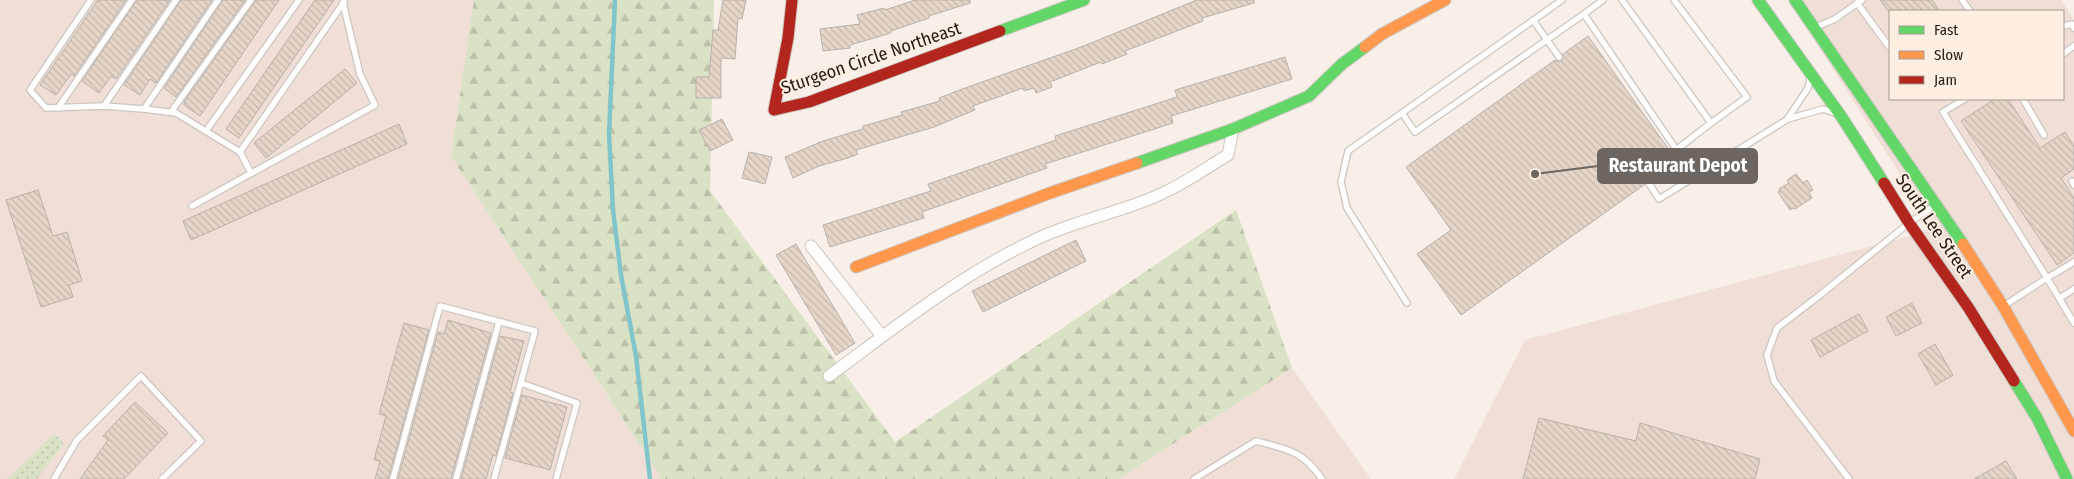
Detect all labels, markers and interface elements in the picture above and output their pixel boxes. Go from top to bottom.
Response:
legend [1889,10,2064,100]
street label: Sturgeon Circle Northeast [778,17,964,99]
text: Fast [1934,21,1958,39]
text: Slow [1934,46,1963,64]
text: Jam [1934,71,1957,89]
callout: Restaurant Depot [1598,149,1757,183]
text: Restaurant Depot [1609,154,1748,177]
street label: South Lee Street [1891,170,1977,283]

